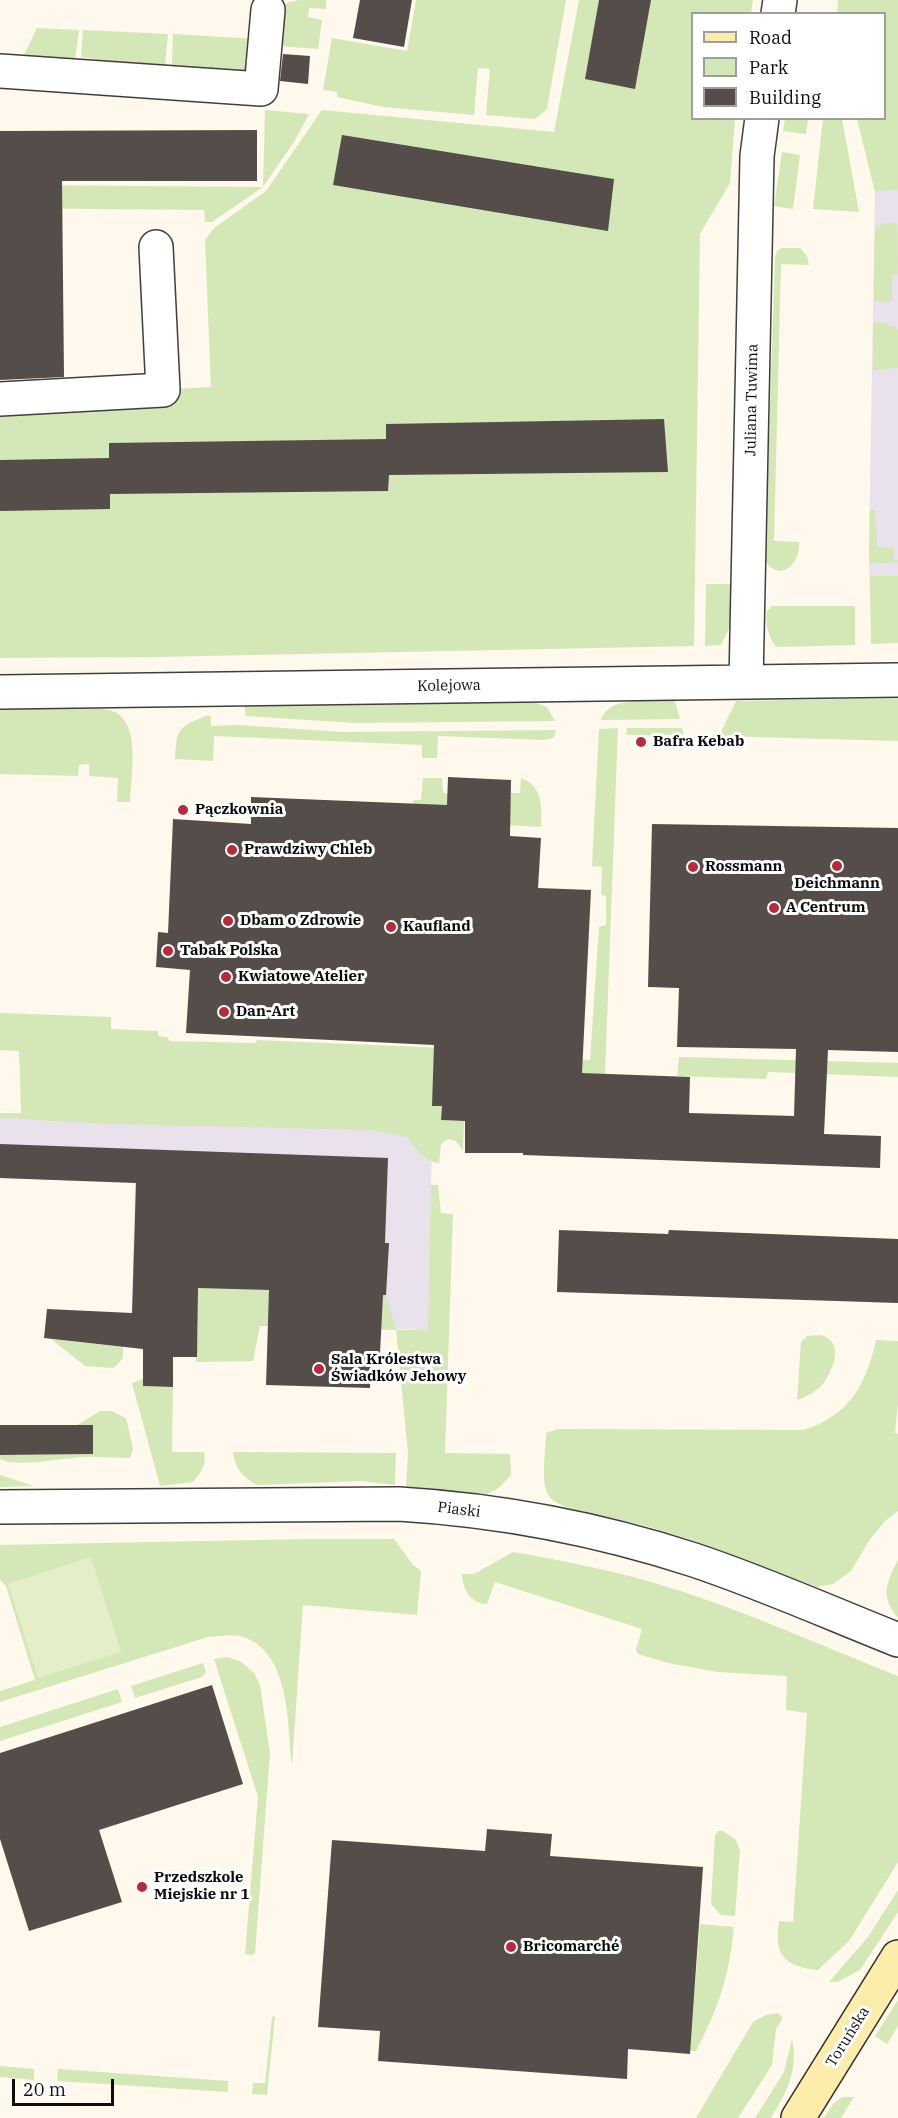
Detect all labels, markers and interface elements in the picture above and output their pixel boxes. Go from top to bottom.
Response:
legend [691,12,886,120]
text: Road [749,26,792,49]
text: Park [749,56,788,79]
text: Building [749,86,821,109]
street label: Juliana Tuwima [742,344,762,456]
street label: Kolejowa [417,676,481,696]
place label: Bafra Kebab [653,733,744,751]
marker: Bafra Kebab [634,735,648,749]
place label: Pączkownia [195,801,283,819]
marker: Pączkownia [176,803,190,817]
place label: Prawdziwy Chleb [244,841,372,859]
marker: Prawdziwy Chleb [225,843,239,857]
place label: Rossmann [705,858,783,876]
marker: Deichmann [830,859,844,873]
marker: Rossmann [686,860,700,874]
place label: Deichmann [794,875,880,893]
place label: A Centrum [786,899,866,917]
marker: A Centrum [767,901,781,915]
place label: Dbam o Zdrowie [240,912,361,930]
marker: Dbam o Zdrowie [221,914,235,928]
place label: Kaufland [403,918,471,936]
marker: Kaufland [384,920,398,934]
place label: Tabak Polska [180,942,279,960]
marker: Tabak Polska [161,944,175,958]
place label: Kwiatowe Atelier [238,968,364,986]
marker: Kwiatowe Atelier [219,970,233,984]
place label: Dan-Art [236,1003,295,1021]
marker: Dan-Art [217,1005,231,1019]
place label: Sala Królestwa Świadków Jehowy [331,1351,466,1386]
marker: Sala Królestwa Świadków Jehowy [312,1362,326,1376]
street label: Piaski [437,1498,481,1522]
place label: Przedszkole Miejskie nr 1 [154,1869,250,1904]
marker: Przedszkole Miejskie nr 1 [135,1880,149,1894]
place label: Bricomarché [523,1938,619,1956]
marker: Bricomarché [504,1940,518,1954]
street label: Toruńska [822,2004,874,2070]
scale bar [15,2067,117,2105]
text: 20 m [23,2078,66,2101]

